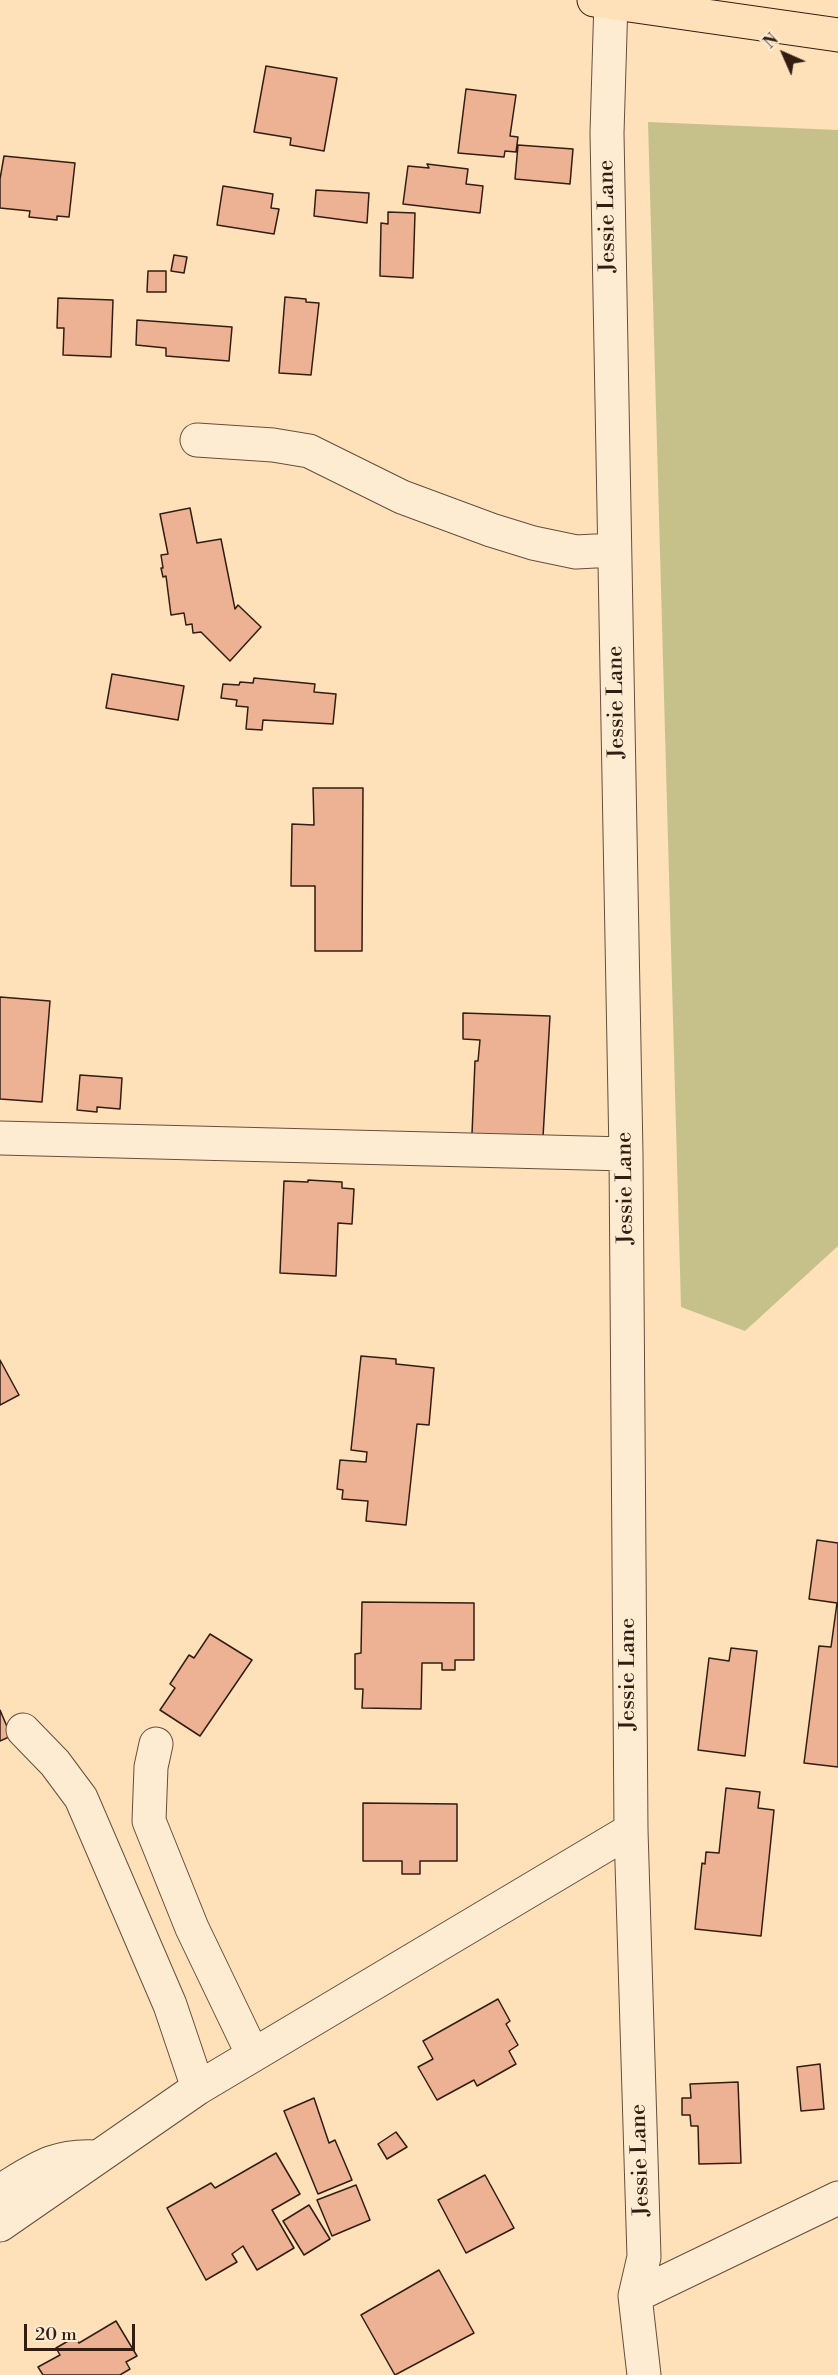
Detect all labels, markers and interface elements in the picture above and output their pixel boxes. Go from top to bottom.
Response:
north arrow [754,24,814,84]
text: N [760,30,783,53]
street label: Jessie Lane [594,159,622,273]
street label: Jessie Lane [603,645,631,759]
street label: Jessie Lane [612,1131,640,1245]
street label: Jessie Lane [616,1618,642,1730]
street label: Jessie Lane [626,2103,656,2217]
scale bar [27,2312,138,2350]
text: 20 m [35,2323,77,2346]

